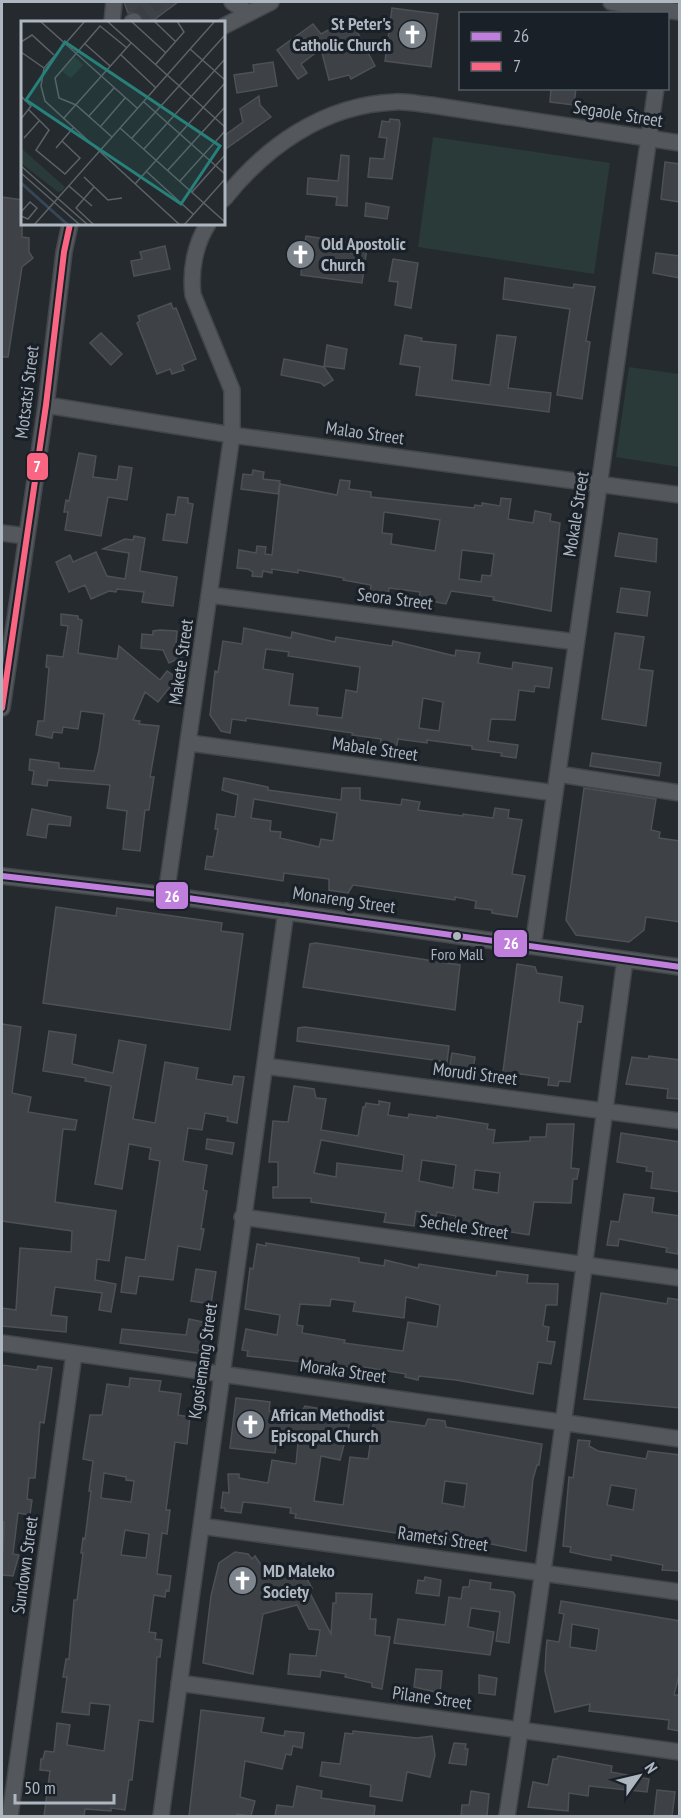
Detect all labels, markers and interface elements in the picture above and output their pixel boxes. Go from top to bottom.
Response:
place label: St Peter's Catholic Church [292,12,391,56]
legend [459,12,669,90]
church icon: St Peter's Catholic Church [396,18,428,50]
inset map [21,21,225,225]
text: 26 [513,24,529,47]
text: 7 [513,54,521,77]
street label: Segaole Street [572,95,665,132]
place label: Old Apostolic Church [321,232,406,276]
church icon: Old Apostolic Church [284,238,316,270]
street label: Motsatsi Street [9,344,44,440]
street label: Malao Street [324,416,406,449]
line badge: 7 [26,452,49,481]
text: 7 [33,456,41,476]
street label: Mokale Street [557,470,594,558]
street label: Seora Street [356,582,434,615]
street label: Makete Street [163,618,198,706]
street label: Mabale Street [331,731,419,766]
line badge: 26 [155,881,189,910]
street label: Monareng Street [291,881,397,918]
text: 26 [164,886,180,906]
line badge: 26 [493,929,528,958]
marker: Foro Mall [451,930,463,942]
text: 26 [503,933,519,953]
place label: Foro Mall [431,944,483,964]
street label: Morudi Street [432,1057,519,1090]
street label: Sechele Street [418,1209,510,1244]
street label: Kgosiemang Street [183,1301,222,1420]
street label: Moraka Street [299,1353,388,1388]
place label: African Methodist Episcopal Church [270,1403,385,1447]
church icon: African Methodist Episcopal Church [234,1409,266,1441]
street label: Sundown Street [6,1515,43,1615]
street label: Rametsi Street [396,1521,490,1556]
place label: MD Maleko Society [263,1559,335,1603]
church icon: MD Maleko Society [226,1565,258,1597]
street label: Pilane Street [391,1681,473,1714]
north arrow [609,1746,669,1806]
text: N [641,1758,662,1777]
scale bar [15,1767,114,1805]
text: 50 m [24,1776,56,1799]

